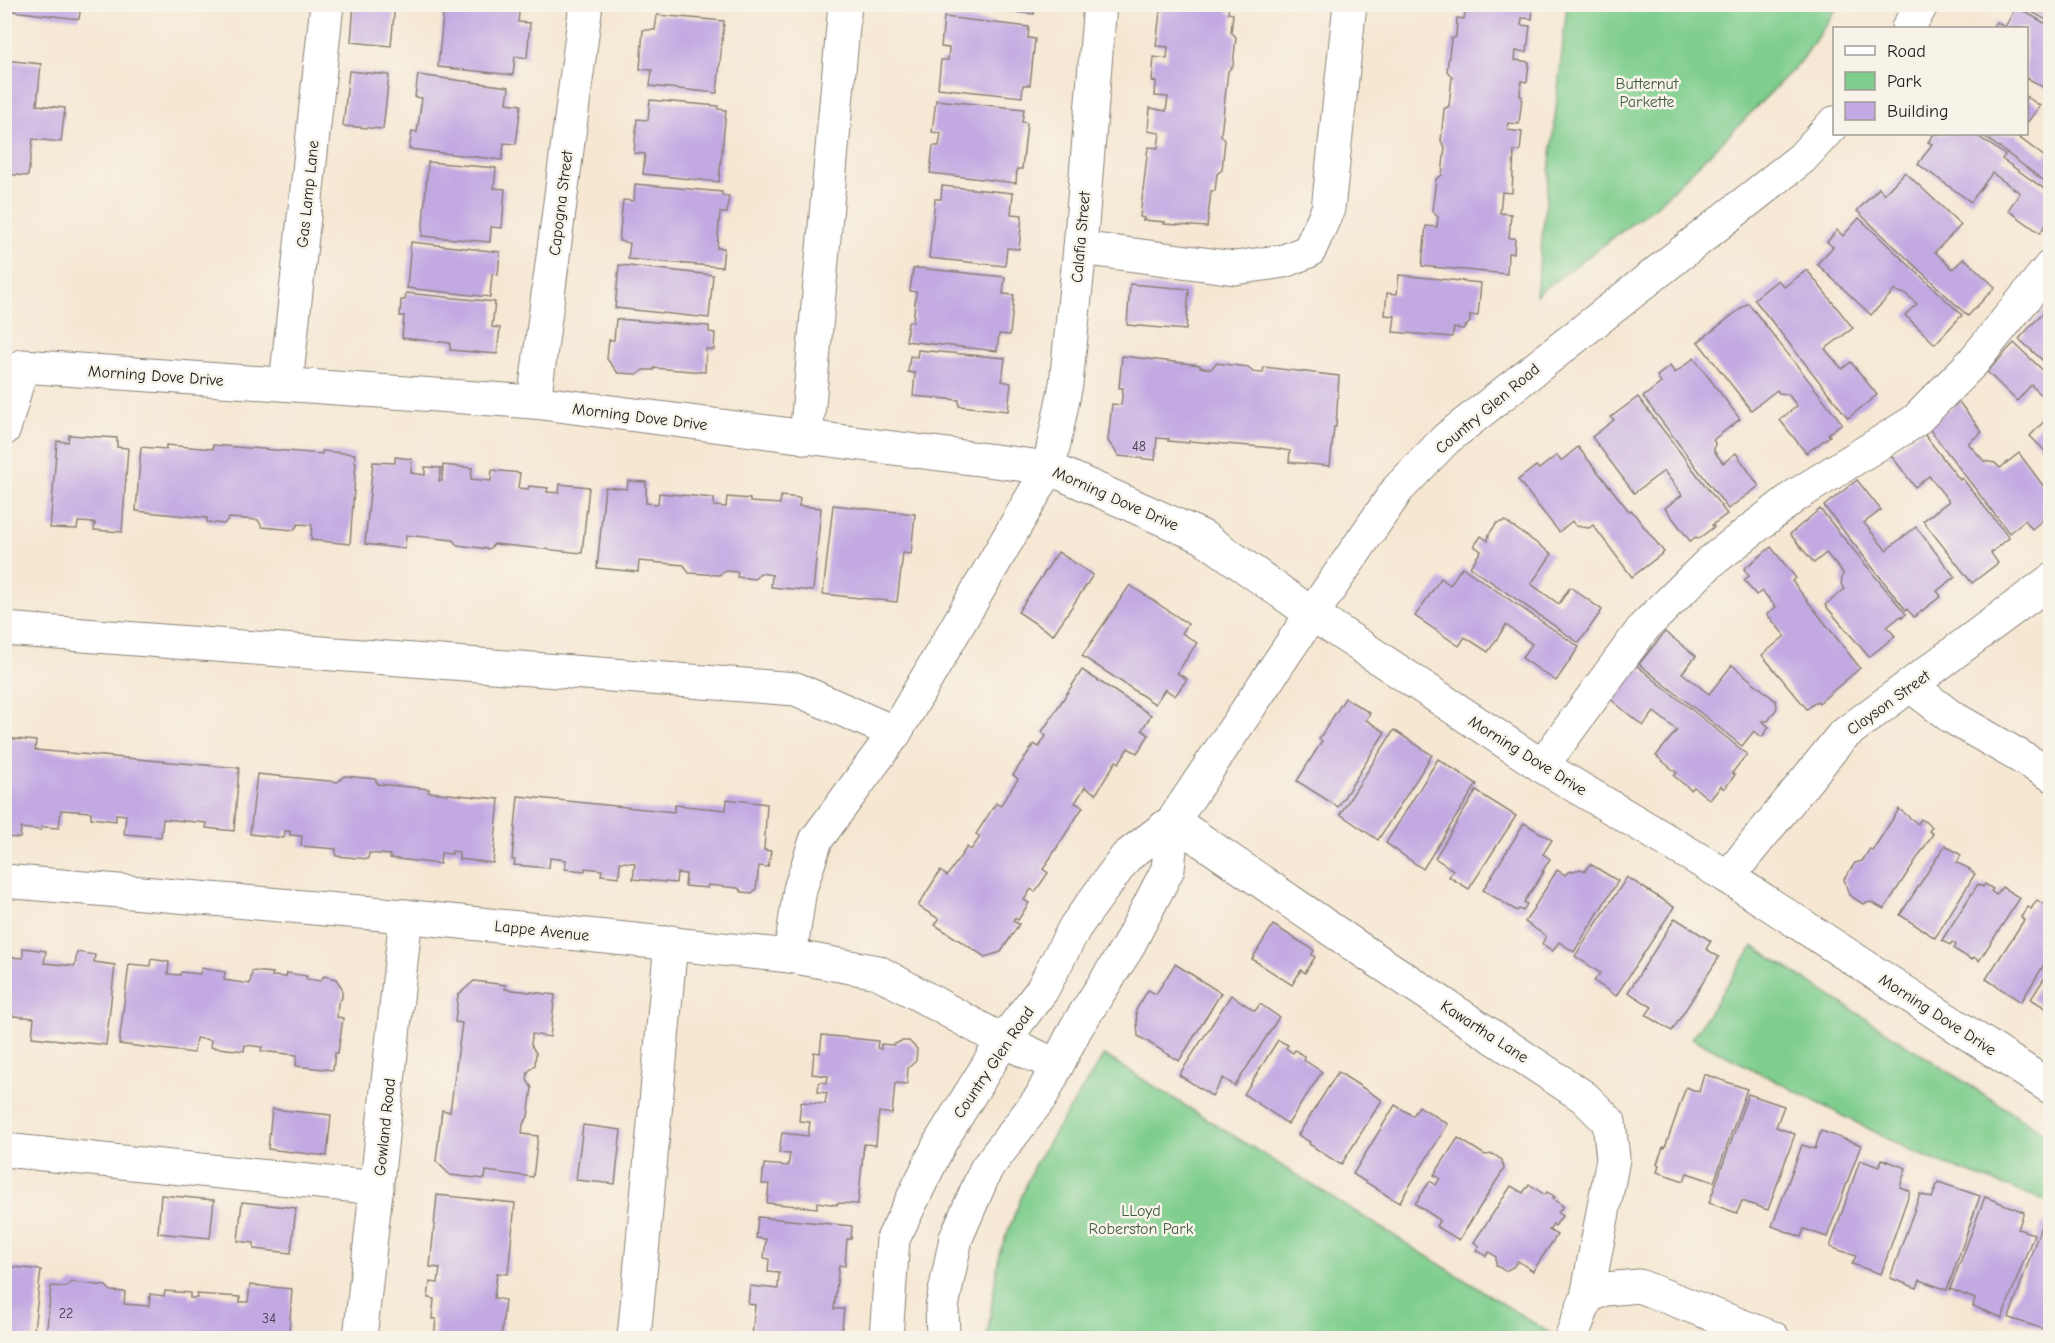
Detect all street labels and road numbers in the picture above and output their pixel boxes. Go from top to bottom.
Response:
street label: Gas Lamp Lane [293,140,323,249]
street label: Capogna Street [546,149,576,257]
street label: Calafia Street [1068,190,1094,284]
street label: Country Glen Road [1432,360,1543,458]
street label: Morning Dove Drive [88,362,224,390]
street label: Morning Dove Drive [571,400,708,434]
street label: Morning Dove Drive [1050,463,1181,535]
street label: Clayson Street [1844,666,1934,739]
street label: Morning Dove Drive [1465,712,1590,799]
street label: Lappe Avenue [494,917,590,945]
street label: Morning Dove Drive [1876,970,1999,1059]
street label: Kawartha Lane [1437,997,1532,1067]
street label: Country Glen Road [950,1003,1038,1122]
street label: Gowland Road [371,1077,399,1177]

